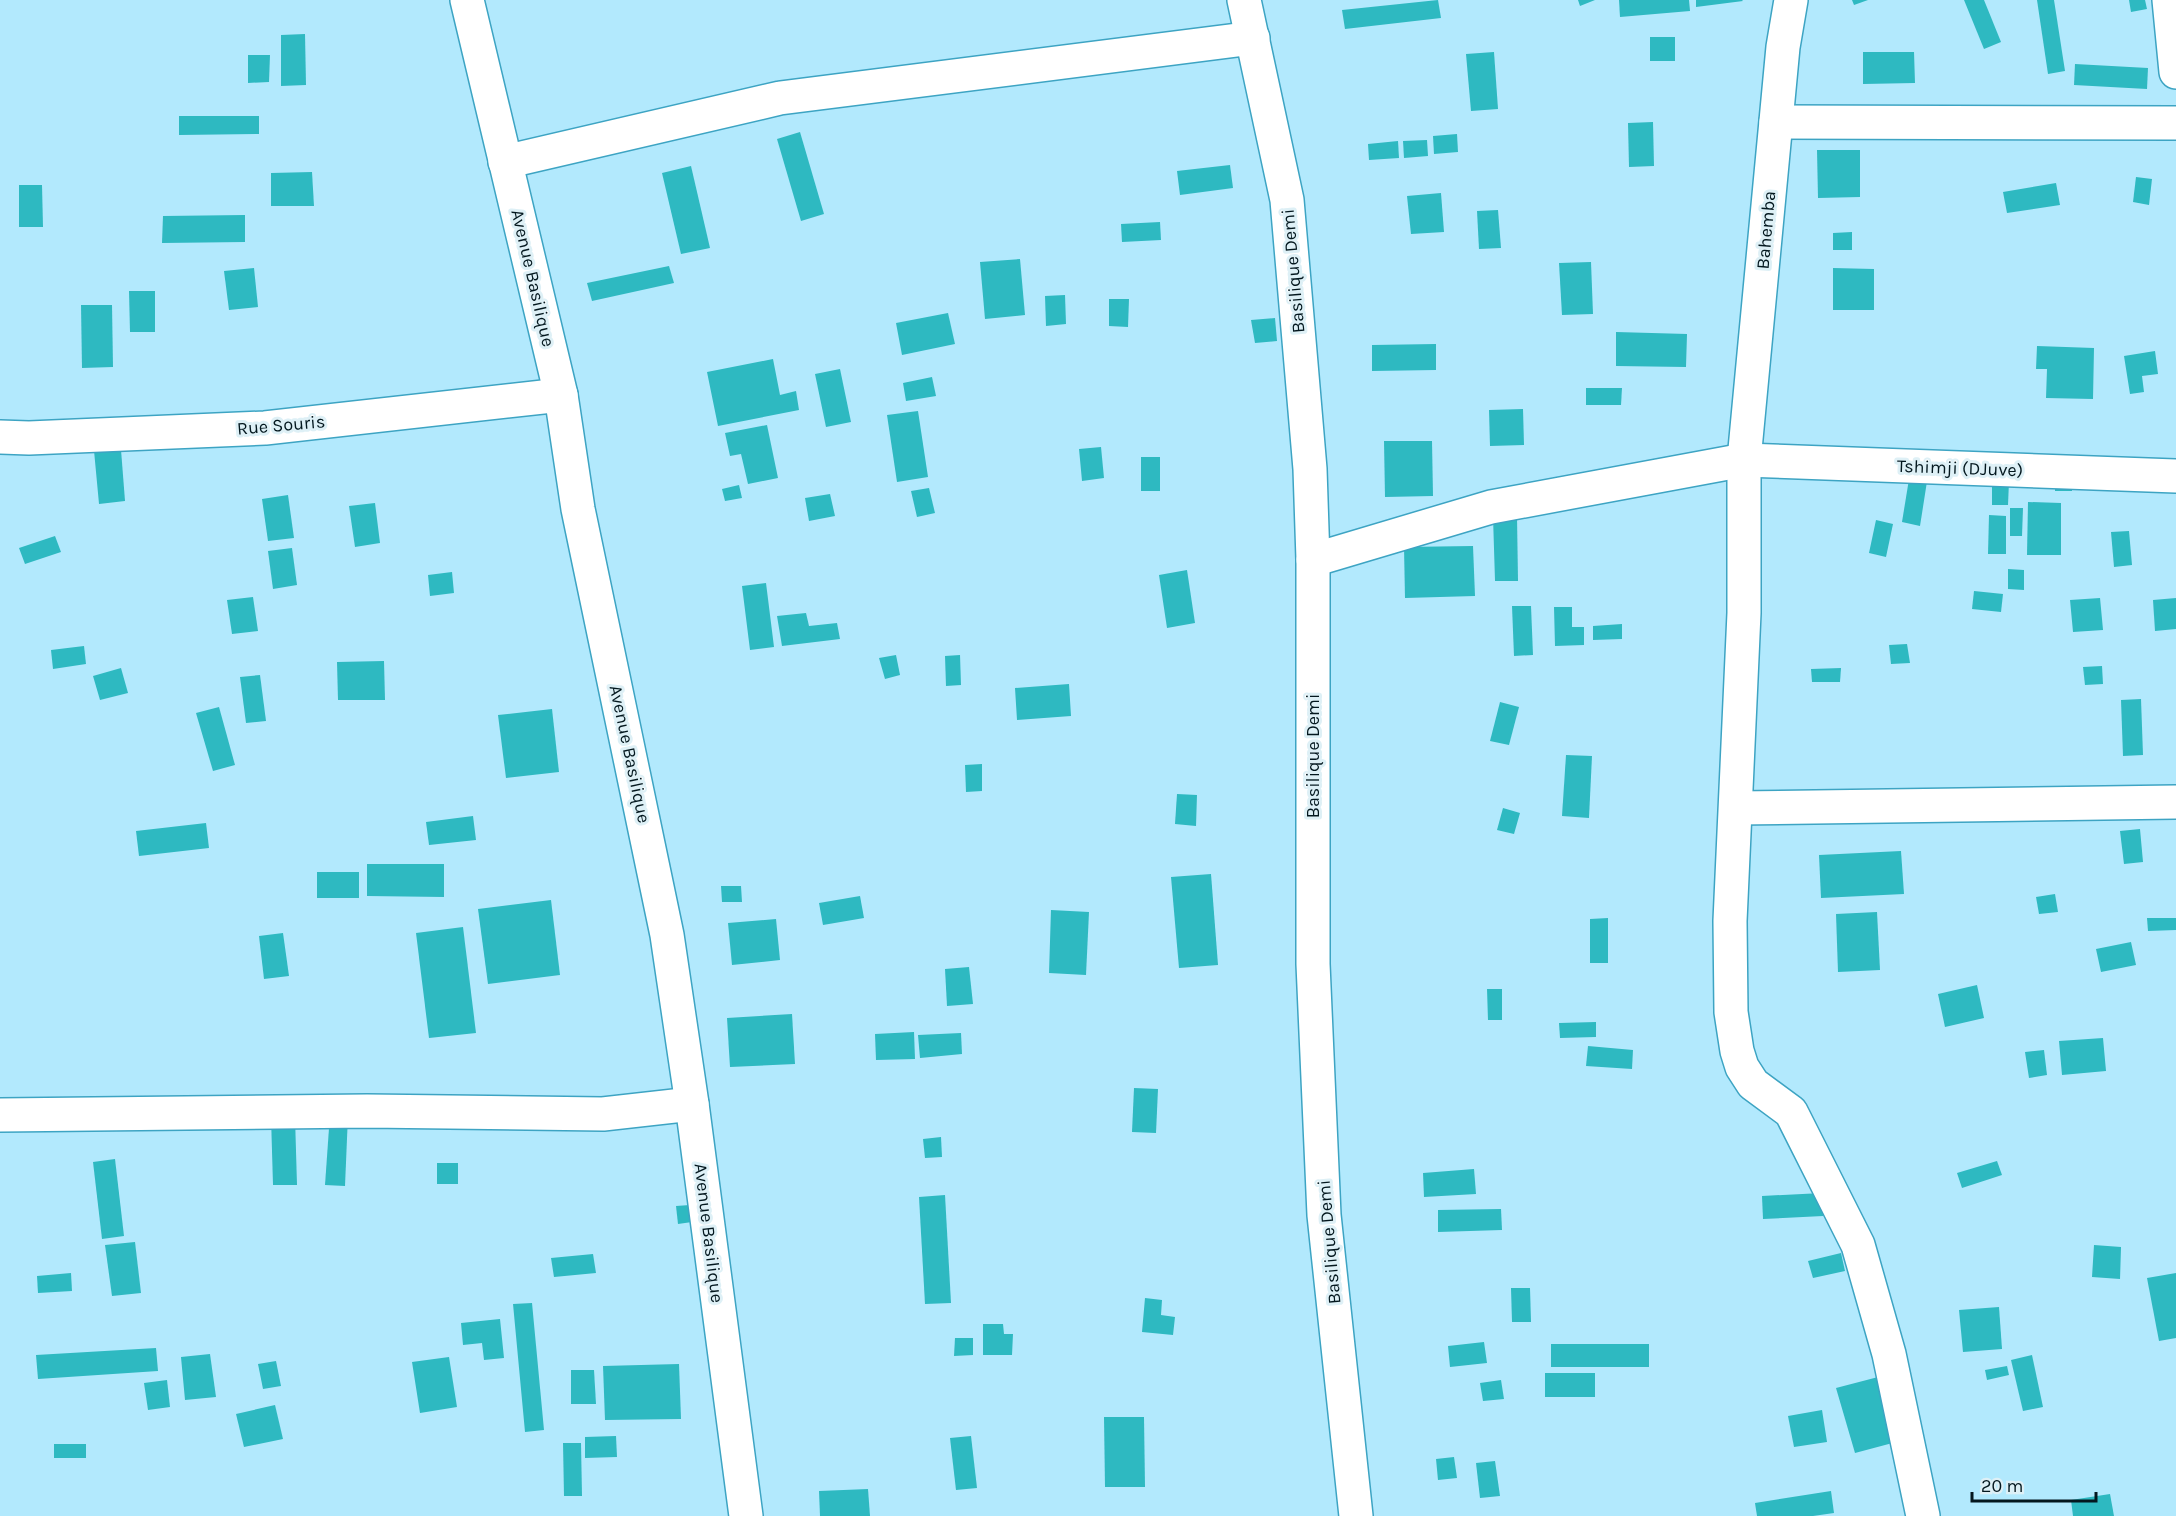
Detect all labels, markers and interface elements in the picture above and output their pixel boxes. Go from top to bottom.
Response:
street label: Bahemba [1752,190,1780,270]
street label: Avenue Basilique [506,207,560,349]
street label: Basilique Demi [1277,208,1309,334]
street label: Rue Souris [236,410,326,440]
street label: Tshimji (DJuve) [1897,455,2023,481]
street label: Avenue Basilique [605,683,655,825]
street label: Basilique Demi [1302,694,1324,818]
street label: Avenue Basilique [690,1162,728,1304]
street label: Basilique Demi [1313,1179,1345,1305]
scale bar [1972,1465,2096,1503]
text: 20 m [1981,1475,2023,1497]

